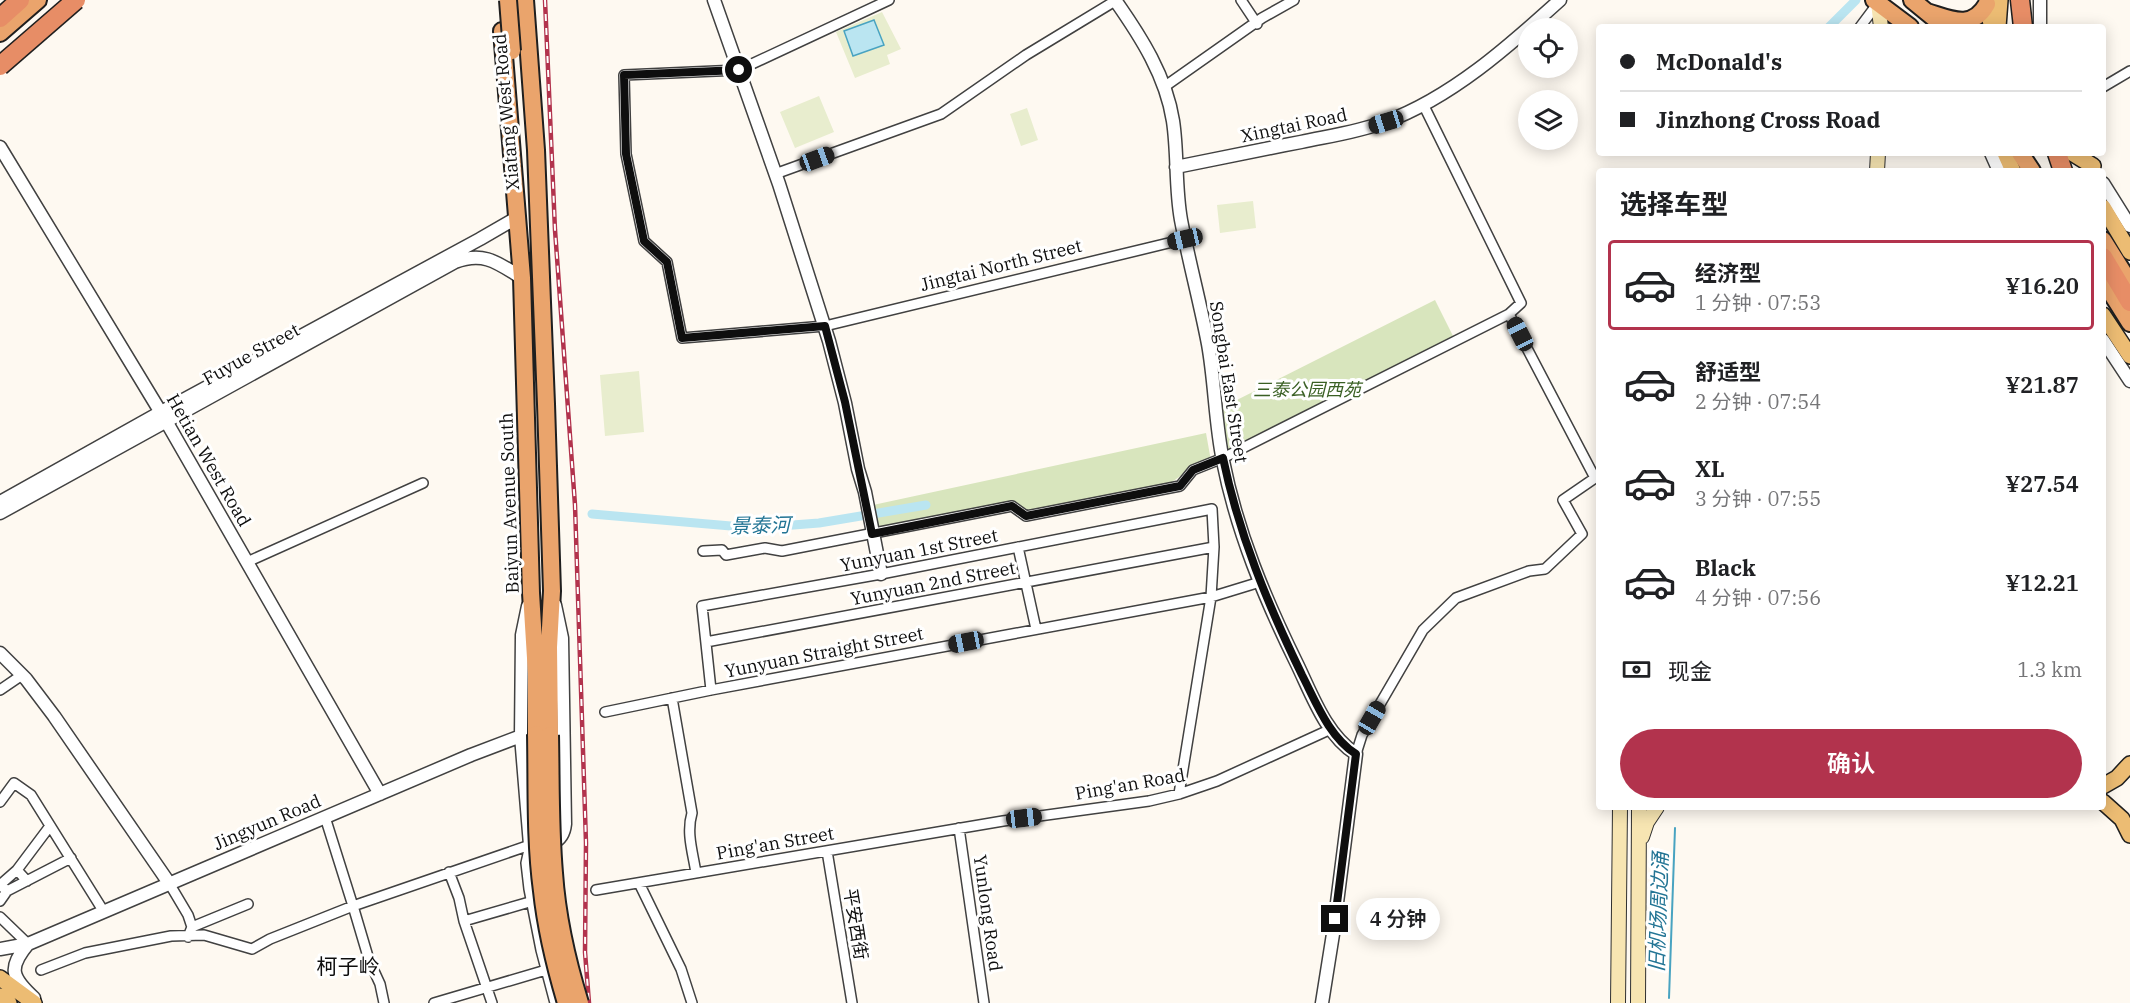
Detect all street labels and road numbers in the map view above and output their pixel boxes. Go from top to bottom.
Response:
street label: Xiatang West Road [488,33,524,191]
street label: Xingtai Road [1239,103,1349,147]
street label: Jingtai North Street [918,234,1084,296]
street label: Songbai East Street [1205,299,1253,465]
street label: Fuyue Street [199,318,303,390]
street label: Hetian West Road [162,389,256,531]
street label: Baiyun Avenue South [494,412,524,594]
street label: Yunyuan 1st Street [838,523,1000,577]
street label: Yunyuan 2nd Street [849,556,1017,610]
street label: Yunyuan Straight Street [723,621,925,683]
street label: Ping'an Road [1073,763,1187,805]
street label: Jingyun Road [210,789,324,855]
street label: Ping'an Street [714,821,836,865]
street label: Yunlong Road [968,853,1008,973]
street label: 平安西街 [839,887,873,961]

